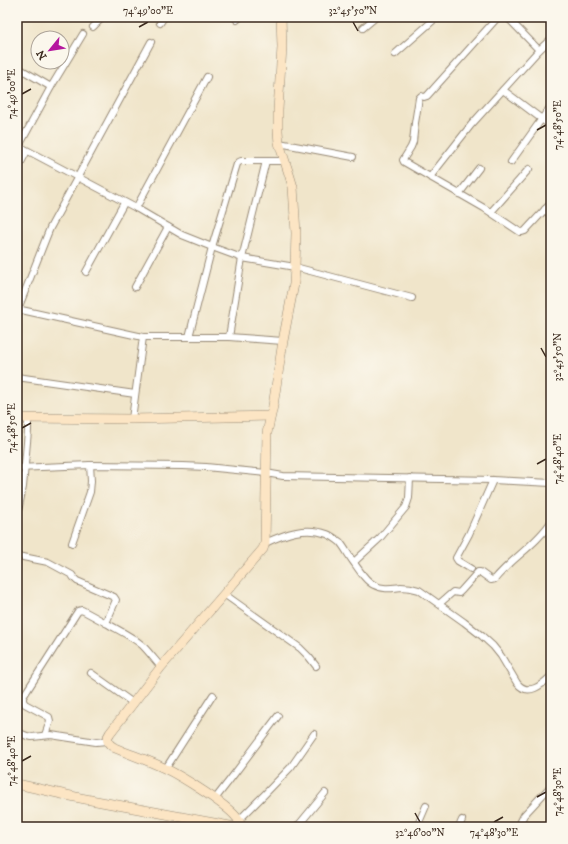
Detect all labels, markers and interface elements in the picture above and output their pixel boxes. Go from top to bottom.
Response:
text: 74°49'00"E [123,5,173,17]
text: 32°45'50"N [329,5,377,17]
north arrow [30,30,70,70]
text: N [34,47,51,62]
text: 74°49'00"E [6,69,18,119]
text: 74°48'50"E [552,100,564,150]
text: 32°45'50"N [552,333,564,381]
text: 74°48'50"E [6,403,18,453]
text: 74°48'40"E [552,434,564,484]
text: 74°48'40"E [6,736,18,786]
text: 74°48'30"E [552,768,564,816]
text: 32°46'00"N [395,827,445,839]
text: 74°48'30"E [470,827,518,839]

